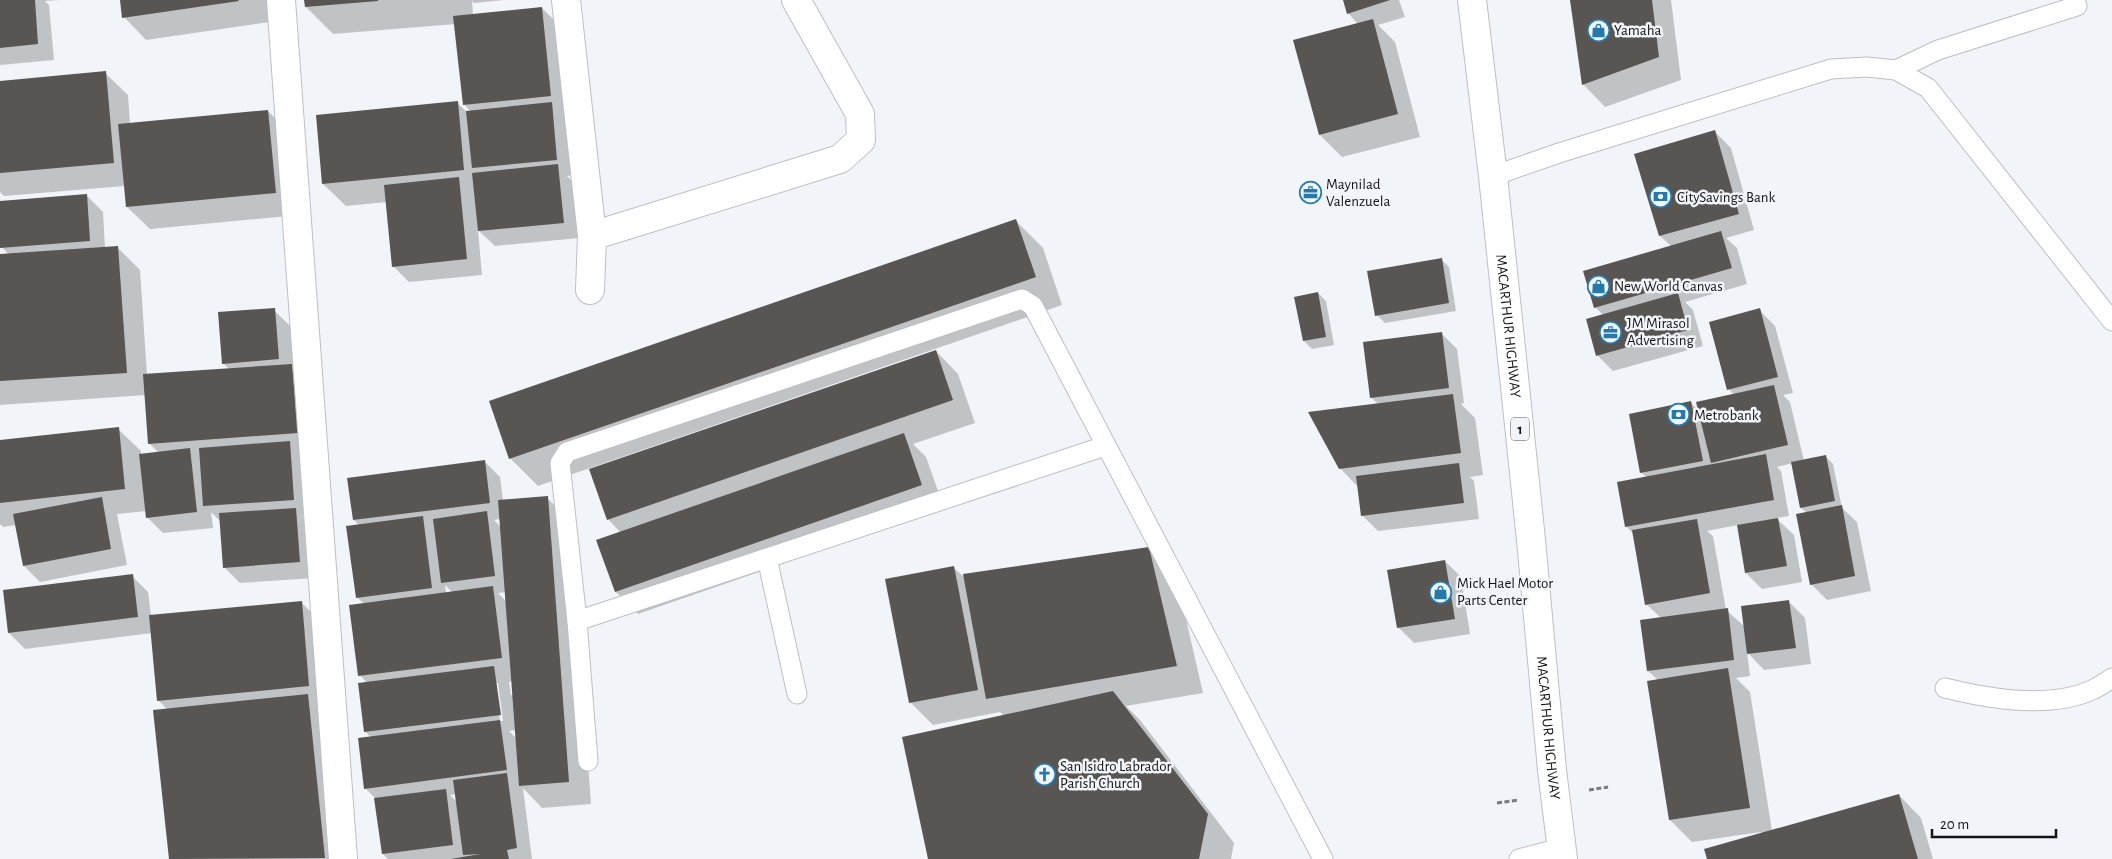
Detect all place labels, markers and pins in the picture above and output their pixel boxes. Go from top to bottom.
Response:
shop icon: Yamaha [1586,18,1610,42]
place label: Yamaha [1614,23,1661,38]
place label: Maynilad Valenzuela [1326,177,1390,209]
office icon: Maynilad Valenzuela [1298,181,1322,205]
bank icon: CitySavings Bank [1649,185,1673,209]
place label: CitySavings Bank [1677,190,1775,205]
shop icon: New World Canvas [1586,274,1610,298]
place label: New World Canvas [1614,279,1723,294]
place label: JM Mirasol Advertising [1627,316,1694,348]
office icon: JM Mirasol Advertising [1599,320,1623,344]
bank icon: Metrobank [1666,403,1690,427]
place label: Metrobank [1694,408,1759,423]
place label: Mick Hael Motor Parts Center [1457,576,1553,608]
shop icon: Mick Hael Motor Parts Center [1429,580,1453,604]
place label: San Isidro Labrador Parish Church [1060,759,1171,791]
church icon: San Isidro Labrador Parish Church [1032,763,1056,787]

